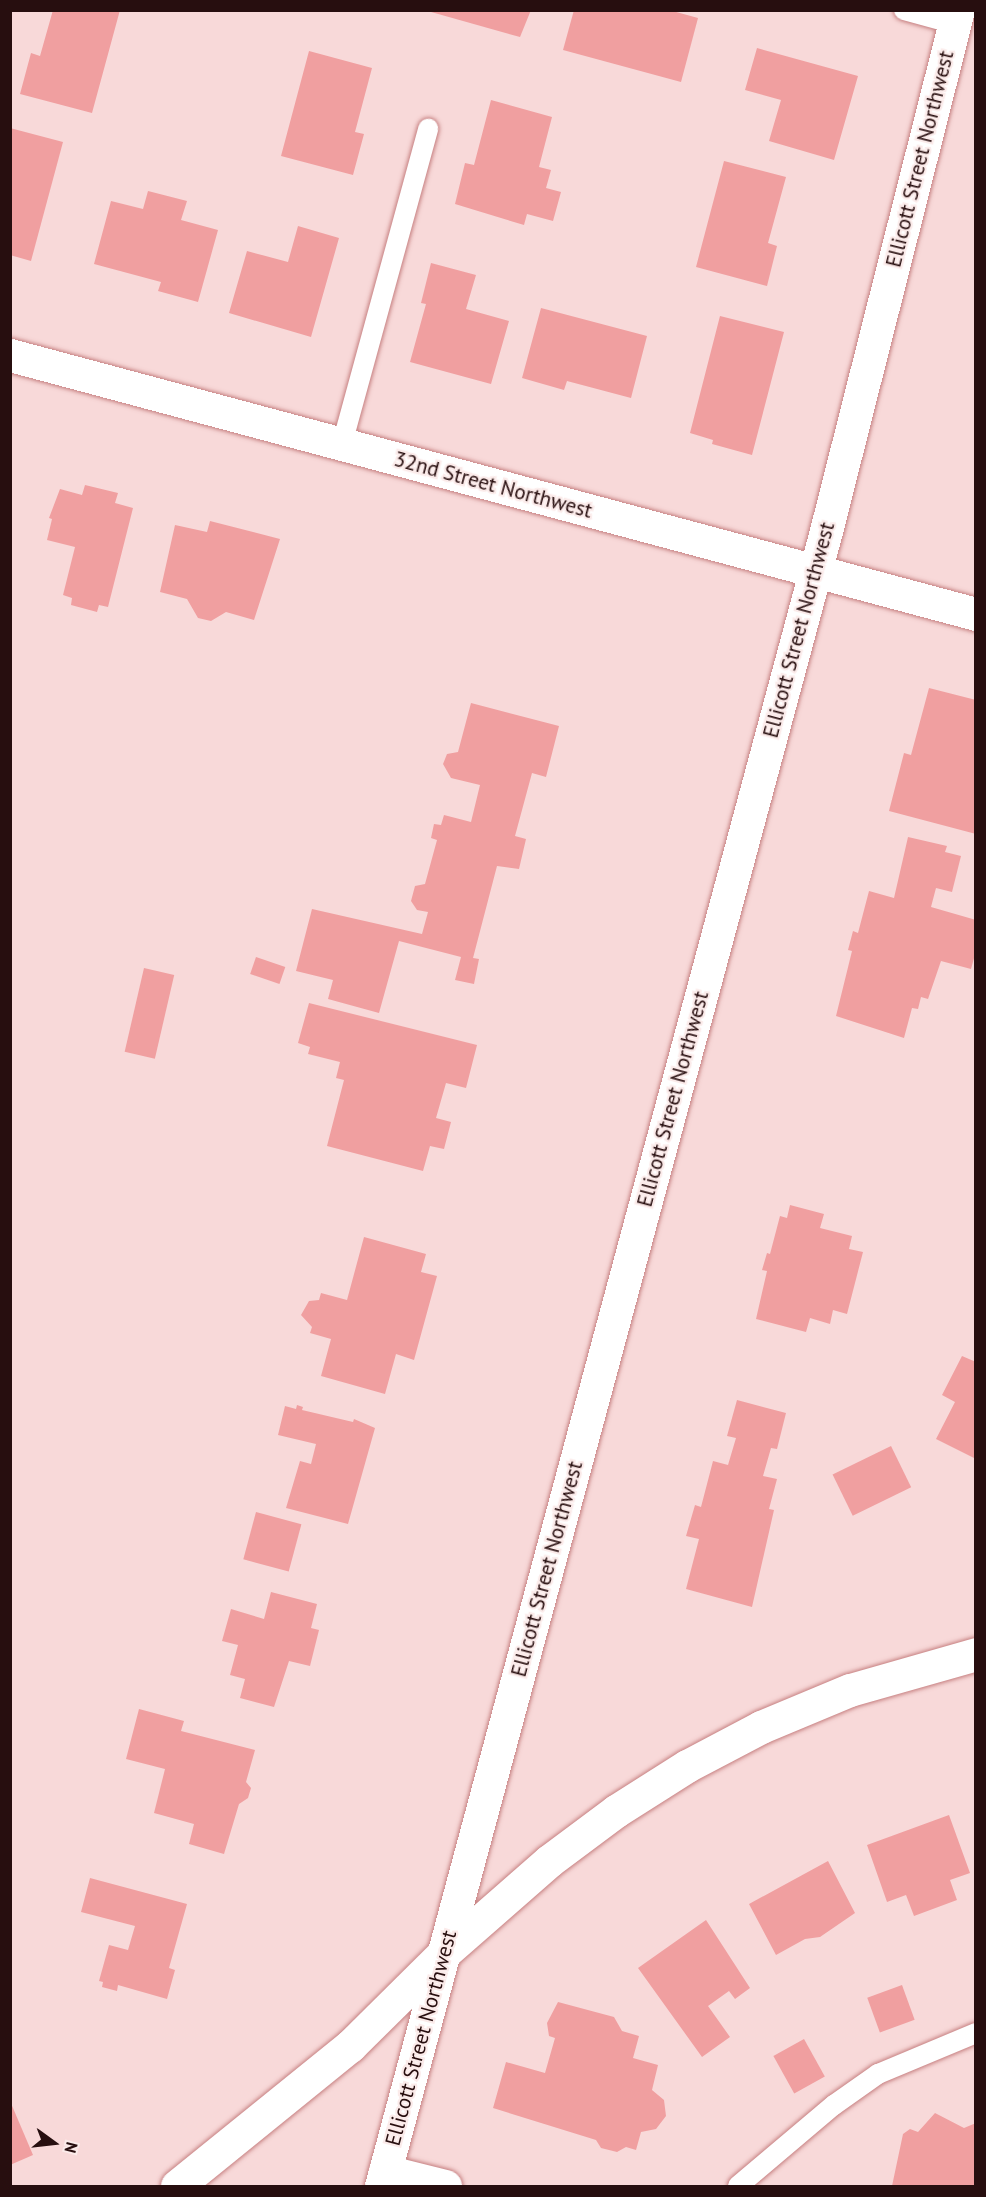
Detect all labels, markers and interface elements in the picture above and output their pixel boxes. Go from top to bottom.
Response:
street label: Ellicott Street Northwest [881,48,959,270]
street label: 32nd Street Northwest [391,446,595,524]
street label: Ellicott Street Northwest [758,519,840,741]
street label: Ellicott Street Northwest [632,988,714,1210]
street label: Ellicott Street Northwest [506,1458,588,1680]
street label: Ellicott Street Northwest [380,1927,462,2149]
north arrow [24,2113,84,2173]
text: N [60,2140,82,2155]

